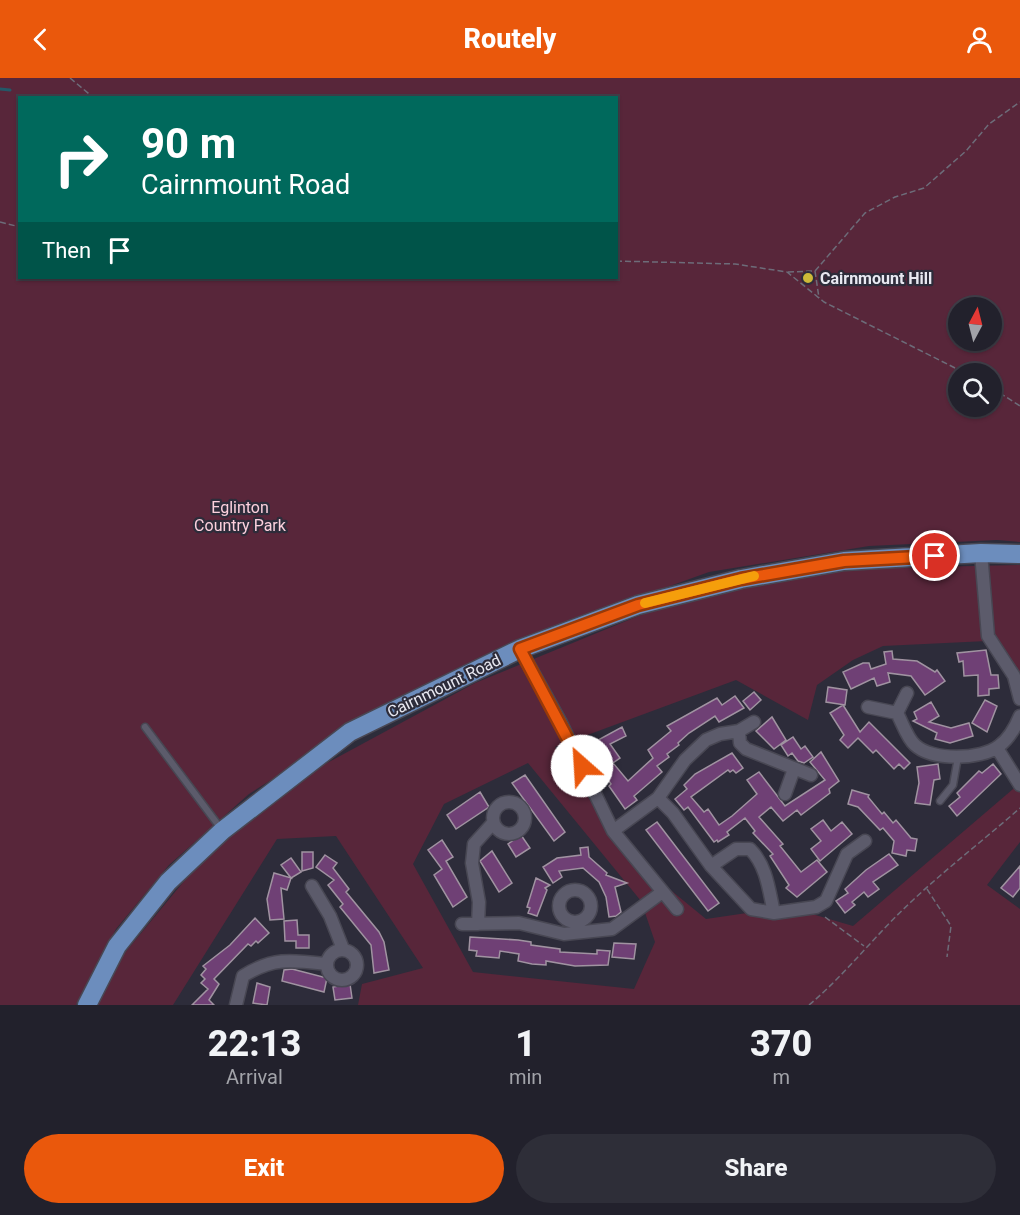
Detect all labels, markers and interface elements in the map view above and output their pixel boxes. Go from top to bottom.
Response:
icon: back [24,23,57,56]
text: Routely [464,23,556,55]
icon: person [963,23,996,56]
text: 90 m [141,119,236,168]
icon: right [42,120,120,198]
text: Cairnmount Road [141,169,350,201]
icon: arrive [103,234,136,267]
text: Then [42,238,91,263]
place label: Cairnmount Hill [820,269,932,288]
marker: Cairnmount Hill [801,271,815,285]
north arrow [948,297,1002,351]
map controls [948,297,1002,417]
button: search [948,363,1002,417]
park label: Eglinton Country Park [194,498,287,535]
pin [909,530,960,581]
icon: arrive [918,539,951,572]
street label: Cairnmount Road [384,650,504,722]
position arrow [550,734,614,798]
text: 22:13 [208,1023,301,1065]
text: 1 [515,1023,536,1065]
text: 370 [750,1023,812,1065]
text: Arrival [226,1065,283,1089]
text: min [509,1065,542,1089]
text: m [772,1065,790,1089]
button: Exit [24,1134,504,1203]
button: Share [516,1134,996,1203]

